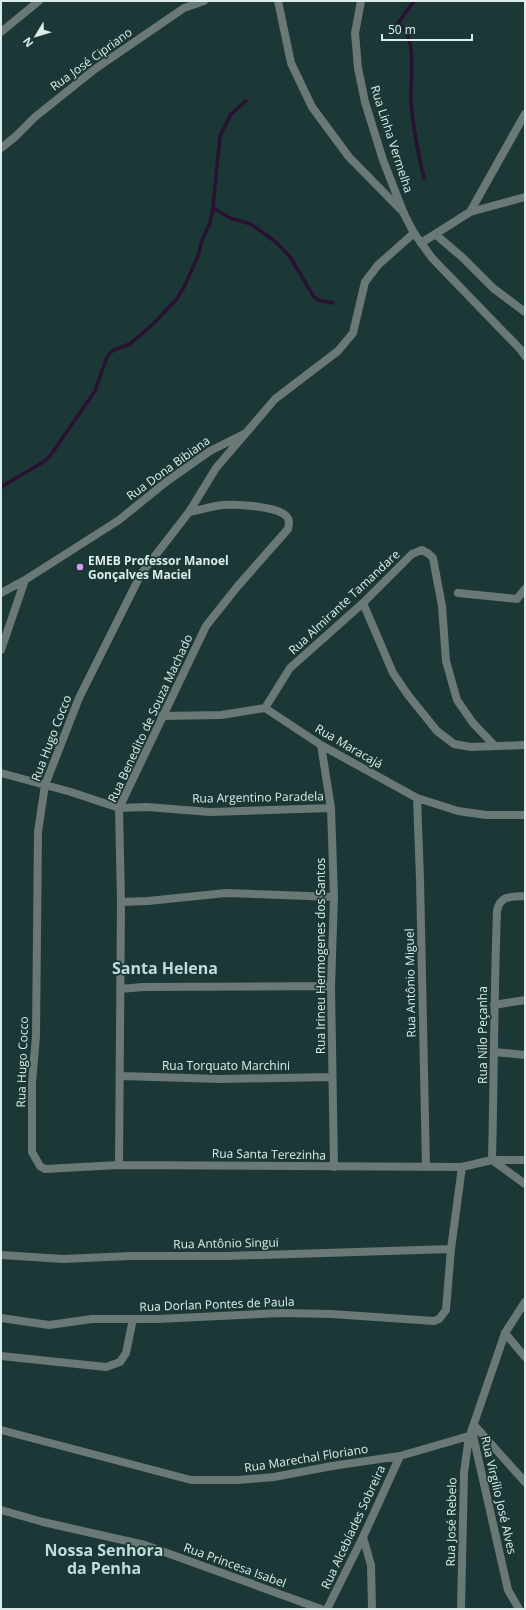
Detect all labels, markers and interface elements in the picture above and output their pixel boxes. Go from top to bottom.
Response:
north arrow [16,16,56,56]
scale bar [382,16,472,42]
text: 50 m [388,21,416,38]
street label: Rua José Cipriano [46,23,136,95]
text: N [19,34,36,51]
street label: Rua Linha Vermelha [367,83,417,195]
street label: Rua Dona Bibiana [123,432,213,504]
street label: Rua Almirante Tamandare [285,546,404,658]
place label: EMEB Professor Manoel Gonçalves Maciel [88,552,229,583]
marker: EMEB Professor Manoel Gonçalves Maciel [75,562,85,572]
street label: Rua Benedito de Souza Machado [103,631,197,805]
street label: Rua Hugo Cocco [27,692,75,784]
street label: Rua Maracajá [312,720,386,772]
street label: Rua Argentino Paradela [192,787,324,807]
street label: Rua Irineu Hermogenes dos Santos [312,857,329,1054]
street label: Rua Antônio Miguel [401,928,419,1038]
district label: Santa Helena [112,957,218,979]
street label: Rua Nilo Peçanha [474,986,491,1084]
street label: Rua Hugo Cocco [12,1016,32,1108]
street label: Rua Torquato Marchini [162,1057,290,1074]
street label: Rua Santa Terezinha [212,1145,326,1163]
street label: Rua Antônio Singui [173,1234,279,1252]
street label: Rua Dorlan Pontes de Paula [139,1293,295,1315]
street label: Rua Virgílio José Alves [477,1434,521,1556]
street label: Rua Marechal Floriano [243,1440,369,1476]
street label: Rua Alcebíades Sobreira [317,1462,389,1592]
street label: Rua José Rebelo [442,1477,460,1567]
district label: Nossa Senhora da Penha [45,1539,163,1579]
street label: Rua Princesa Isabel [181,1539,289,1591]

